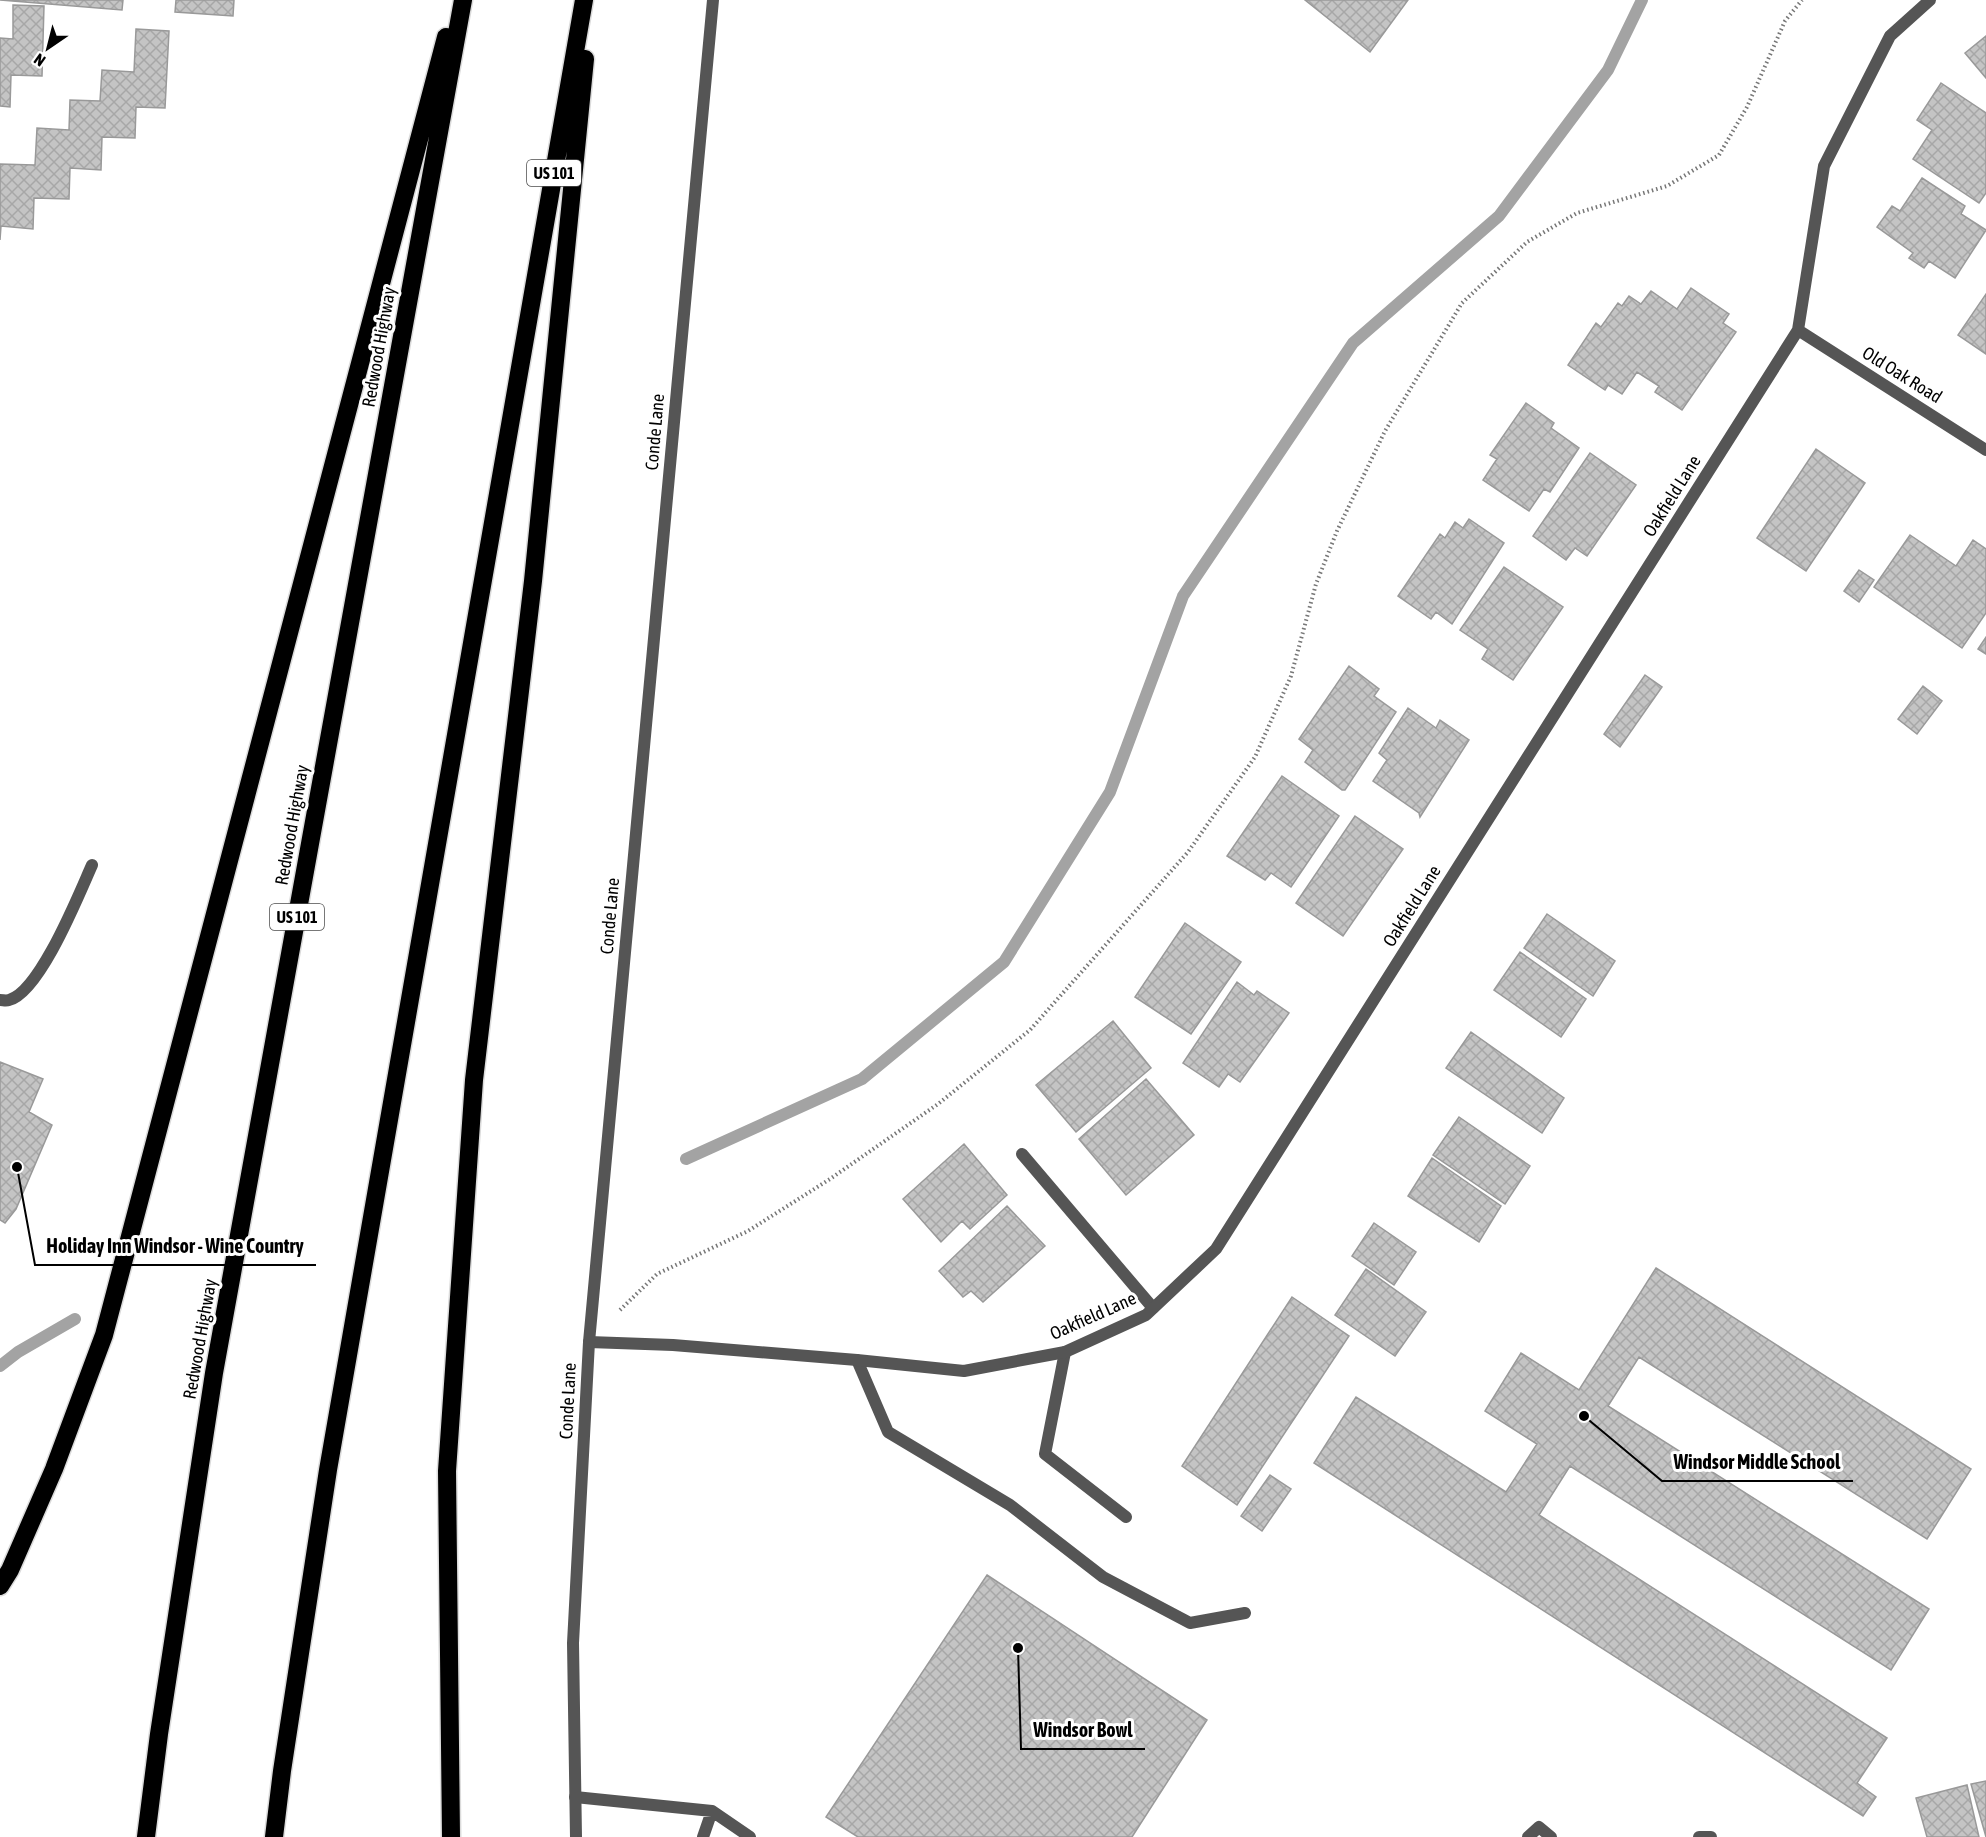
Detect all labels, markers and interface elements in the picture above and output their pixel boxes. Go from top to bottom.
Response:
north arrow [18,18,78,78]
text: N [30,50,48,70]
road number: US 101 [527,160,581,186]
street label: Redwood Highway [358,285,399,409]
street label: Old Oak Road [1859,342,1946,407]
street label: Conde Lane [641,393,668,471]
street label: Oakfield Lane [1638,451,1705,540]
street label: Redwood Highway [271,763,312,887]
street label: Oakfield Lane [1378,861,1445,950]
street label: Conde Lane [596,877,623,955]
road number: US 101 [270,904,324,930]
callout: Holiday Inn Windsor - Wine Country [35,1227,316,1265]
text: Holiday Inn Windsor - Wine Country [46,1234,304,1257]
street label: Redwood Highway [179,1277,220,1401]
street label: Oakfield Lane [1047,1287,1139,1344]
street label: Conde Lane [555,1362,580,1440]
callout: Windsor Middle School [1662,1443,1853,1481]
text: Windsor Middle School [1673,1450,1841,1473]
callout: Windsor Bowl [1021,1711,1145,1749]
text: Windsor Bowl [1032,1718,1133,1741]

